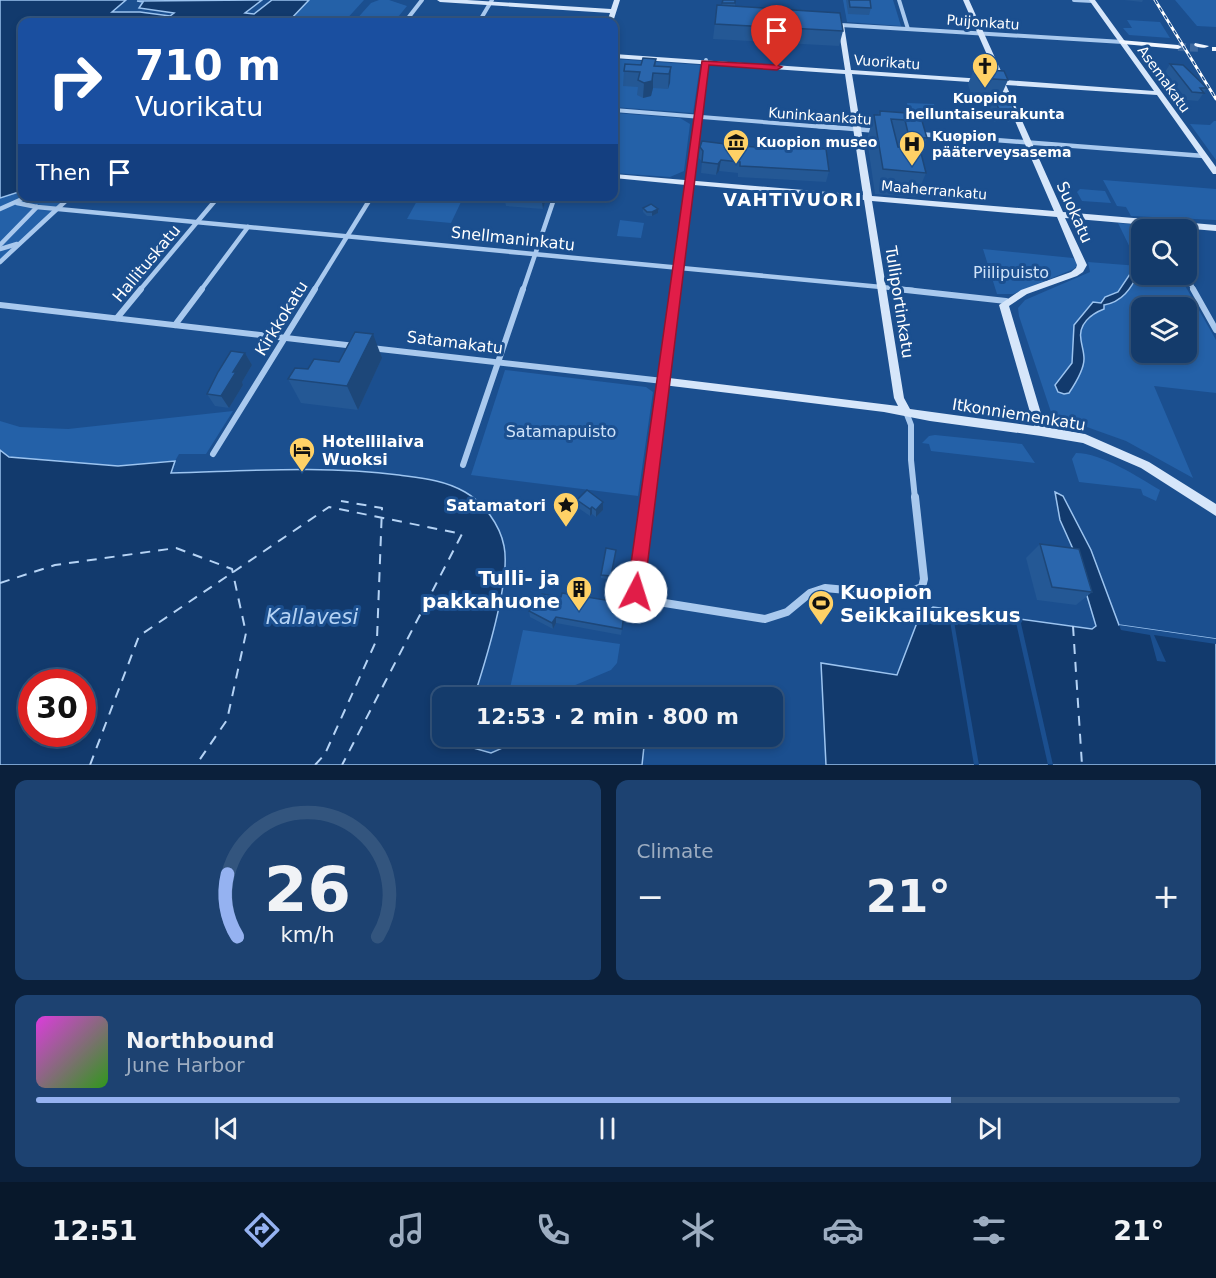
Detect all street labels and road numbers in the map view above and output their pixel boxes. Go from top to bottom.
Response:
street label: Puijonkatu [946,11,1020,33]
street label: Asemakatu [1134,43,1194,115]
street label: Vuorikatu [853,52,921,72]
street label: Kuninkaankatu [768,104,872,128]
street label: Maaherrankatu [880,177,988,203]
street label: Suokatu [1053,179,1097,246]
street label: Hallituskatu [109,221,184,306]
street label: Snellmaninkatu [450,223,576,254]
street label: Tulliportinkatu [881,244,918,360]
street label: Kirkkokatu [251,277,312,359]
street label: Satamakatu [406,327,504,358]
street label: Itkonniemenkatu [951,395,1087,434]

